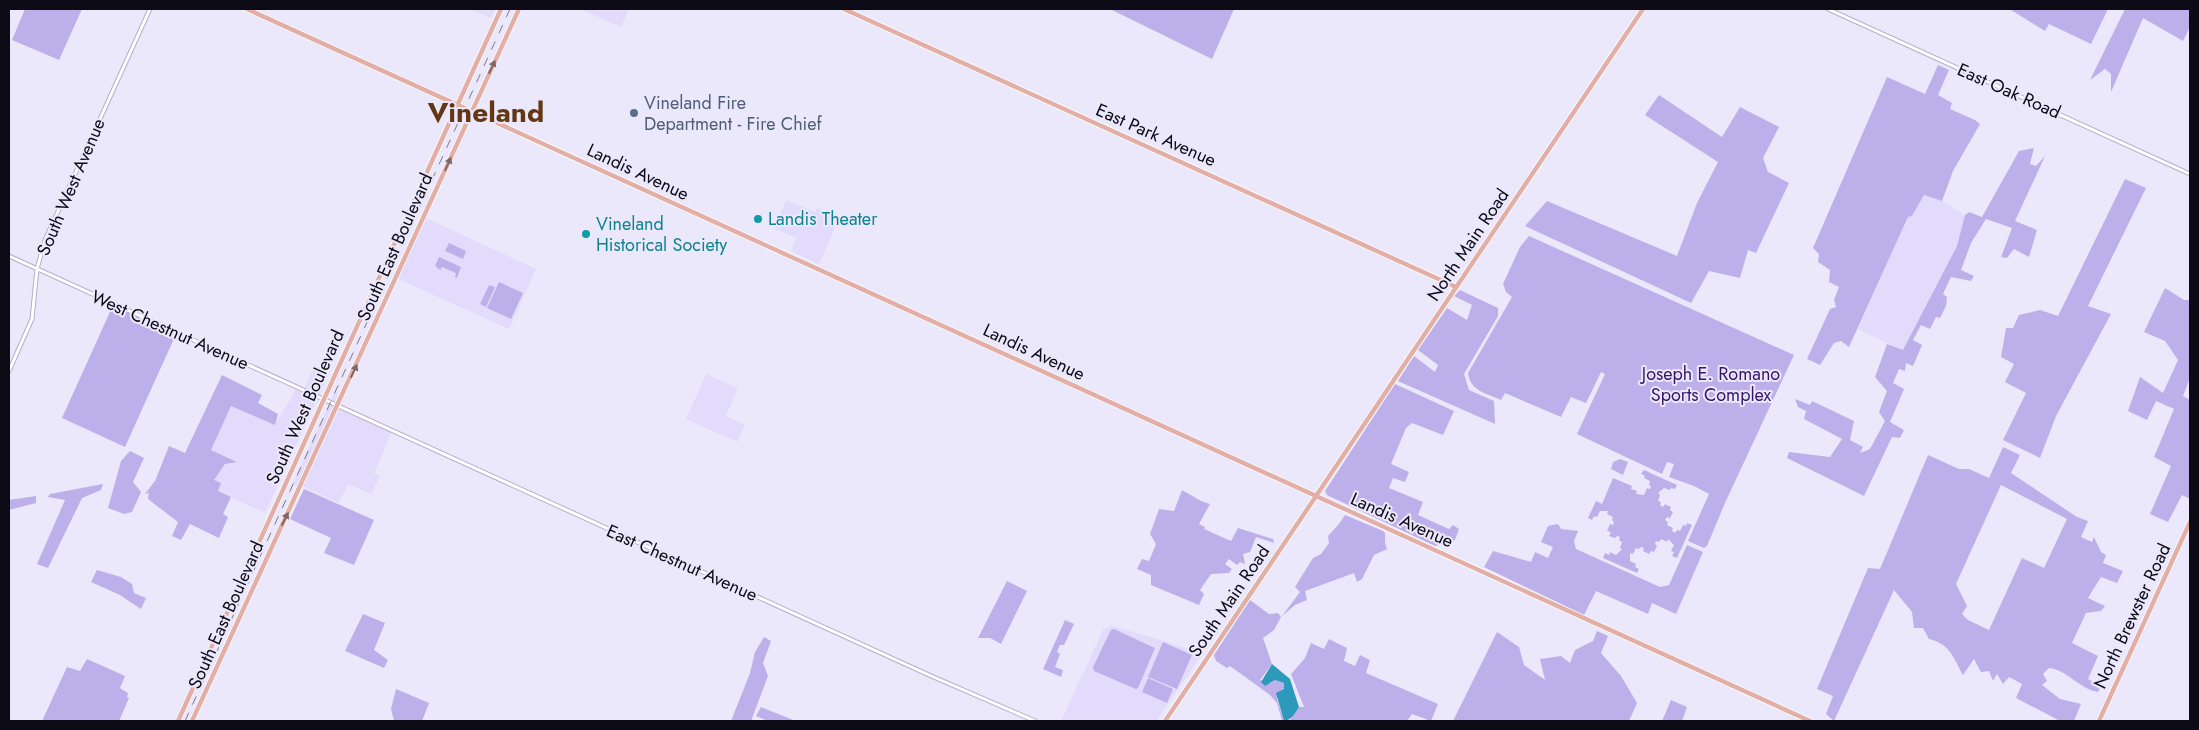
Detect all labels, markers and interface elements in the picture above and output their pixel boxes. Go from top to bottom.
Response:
street label: East Oak Road [1953,57,2065,125]
one-way arrow [489,60,497,74]
place label: Vineland Fire Department - Fire Chief [644,90,823,137]
district label: Vineland [427,92,544,133]
street label: East Park Avenue [1092,97,1220,173]
marker: Vineland Fire Department - Fire Chief [628,107,640,119]
street label: South West Avenue [30,114,112,260]
street label: Landis Avenue [583,137,693,207]
one-way arrow [445,157,453,171]
street label: South East Boulevard [351,169,439,325]
street label: North Main Road [1421,184,1515,306]
place label: Landis Theater [768,206,878,232]
place label: Vineland Historical Society [596,211,727,258]
marker: Landis Theater [752,213,764,225]
marker: Vineland Historical Society [580,228,592,240]
street label: West Chestnut Avenue [87,284,253,376]
street label: Landis Avenue [979,317,1089,387]
street label: South West Boulevard [259,326,351,488]
park label: Joseph E. Romano Sports Complex [1640,361,1780,408]
one-way arrow [350,364,358,378]
street label: Landis Avenue [1347,486,1457,554]
one-way arrow [281,511,289,526]
street label: East Chestnut Avenue [602,518,762,608]
street label: South East Boulevard [182,537,270,693]
street label: North Brewster Road [2087,539,2177,693]
street label: South Main Road [1182,540,1276,662]

